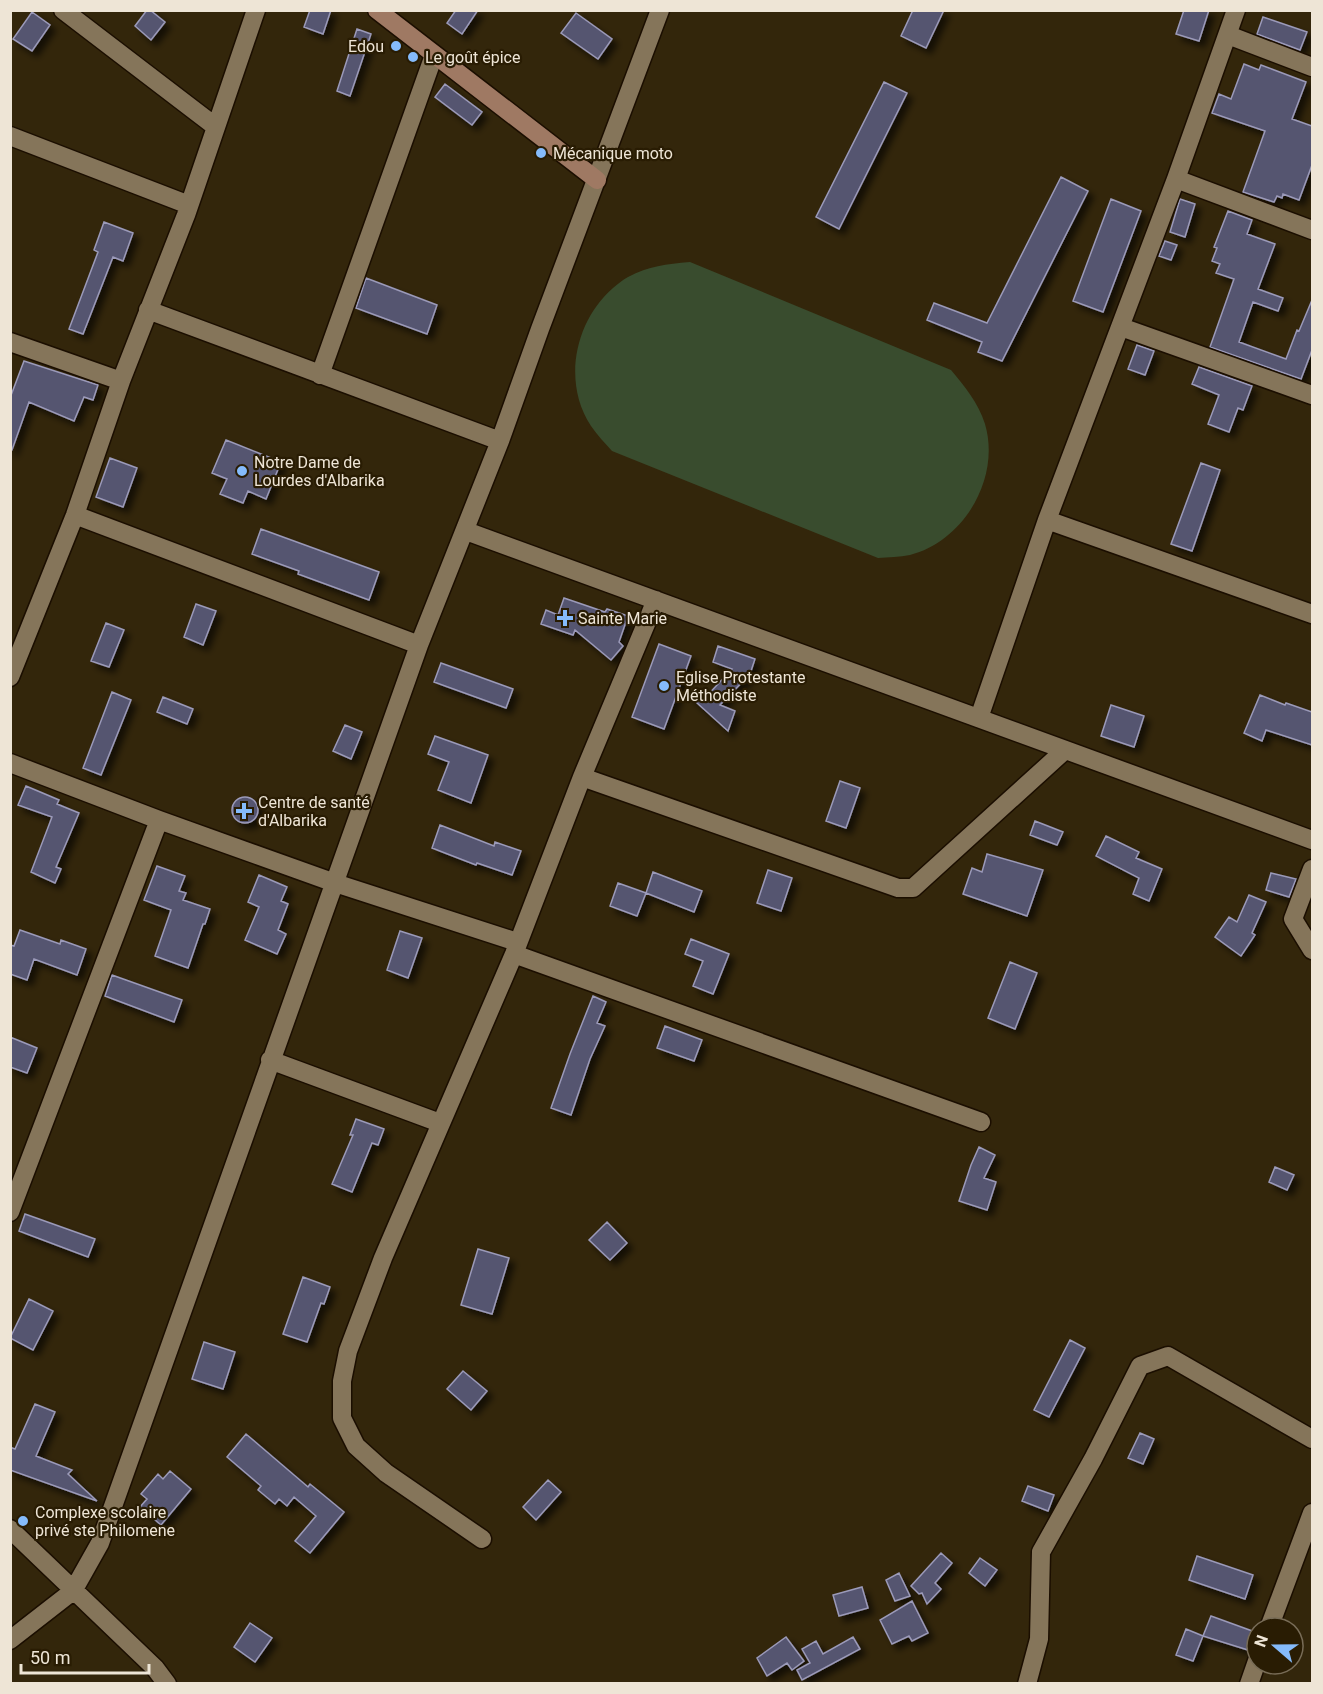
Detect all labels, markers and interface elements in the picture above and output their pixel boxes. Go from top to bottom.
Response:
place label: Edou [348,37,384,56]
marker: Edou [389,39,403,53]
place label: Le goût épice [425,48,520,67]
marker: Le goût épice [406,50,420,64]
place label: Mécanique moto [553,144,673,163]
marker: Mécanique moto [534,146,548,160]
place label: Notre Dame de Lourdes d'Albarika [254,453,385,490]
marker: Notre Dame de Lourdes d'Albarika [235,464,249,478]
marker: Sainte Marie [556,609,574,627]
place label: Sainte Marie [578,609,667,628]
place label: Eglise Protestante Méthodiste [676,668,805,705]
marker: Eglise Protestante Méthodiste [657,679,671,693]
place label: Centre de santé d'Albarika [258,793,370,830]
marker: Centre de santé d'Albarika [235,802,253,820]
place label: Complexe scolaire privé ste Philomene [35,1503,175,1540]
marker: Complexe scolaire privé ste Philomene [16,1514,30,1528]
north arrow [1245,1616,1305,1676]
text: N [1251,1632,1272,1650]
scale bar [21,1637,148,1675]
text: 50 m [30,1647,70,1668]

